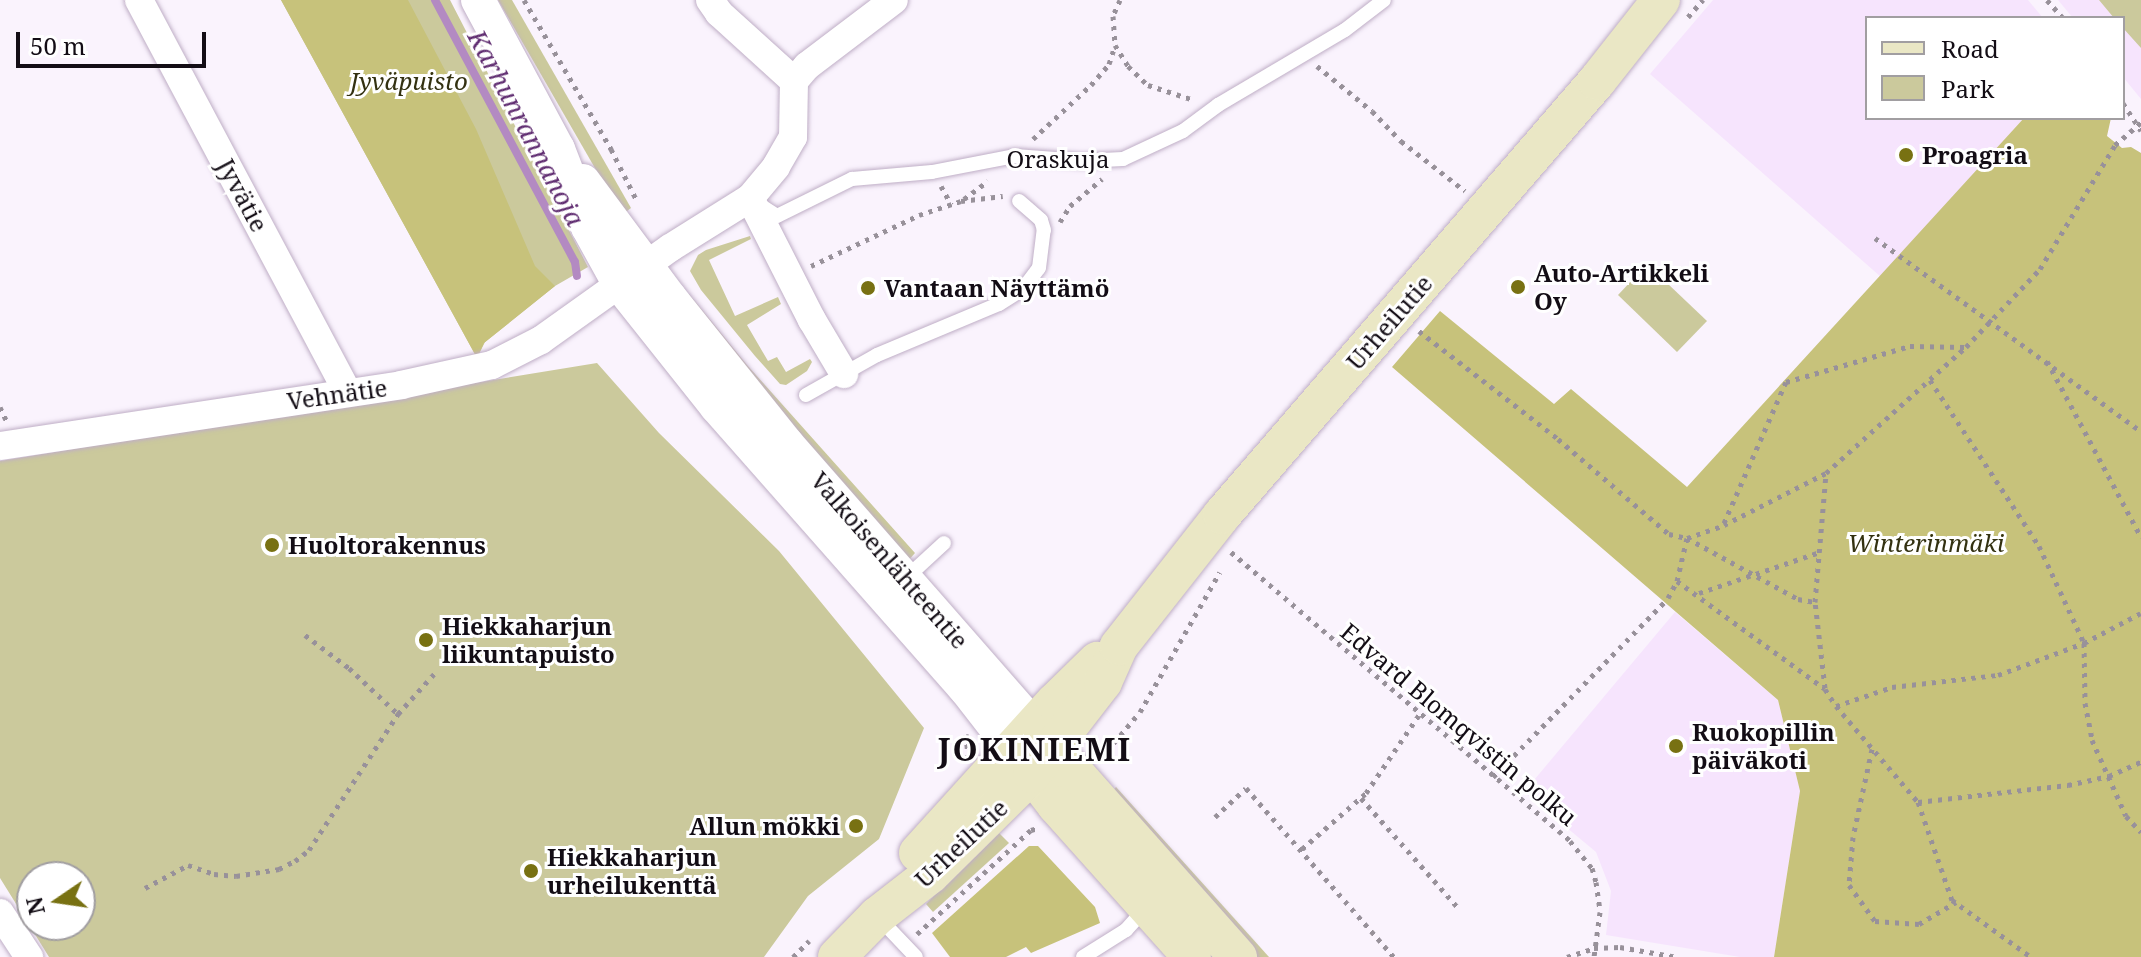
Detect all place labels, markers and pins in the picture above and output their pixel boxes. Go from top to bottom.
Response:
place label: Proagria [1922,141,2028,169]
marker: Proagria [1897,146,1915,164]
place label: Auto-Artikkeli Oy [1534,259,1709,315]
place label: Vantaan Näyttämö [884,274,1109,302]
marker: Auto-Artikkeli Oy [1509,278,1527,296]
marker: Vantaan Näyttämö [859,279,877,297]
place label: Huoltorakennus [288,531,486,559]
marker: Huoltorakennus [263,536,281,554]
place label: Hiekkaharjun liikuntapuisto [442,612,615,668]
marker: Hiekkaharjun liikuntapuisto [417,631,435,649]
place label: Ruokopillin päiväkoti [1692,718,1835,774]
marker: Ruokopillin päiväkoti [1667,737,1685,755]
place label: Allun mökki [689,812,840,840]
marker: Allun mökki [847,817,865,835]
place label: Hiekkaharjun urheilukenttä [547,843,717,899]
marker: Hiekkaharjun urheilukenttä [522,862,540,880]

